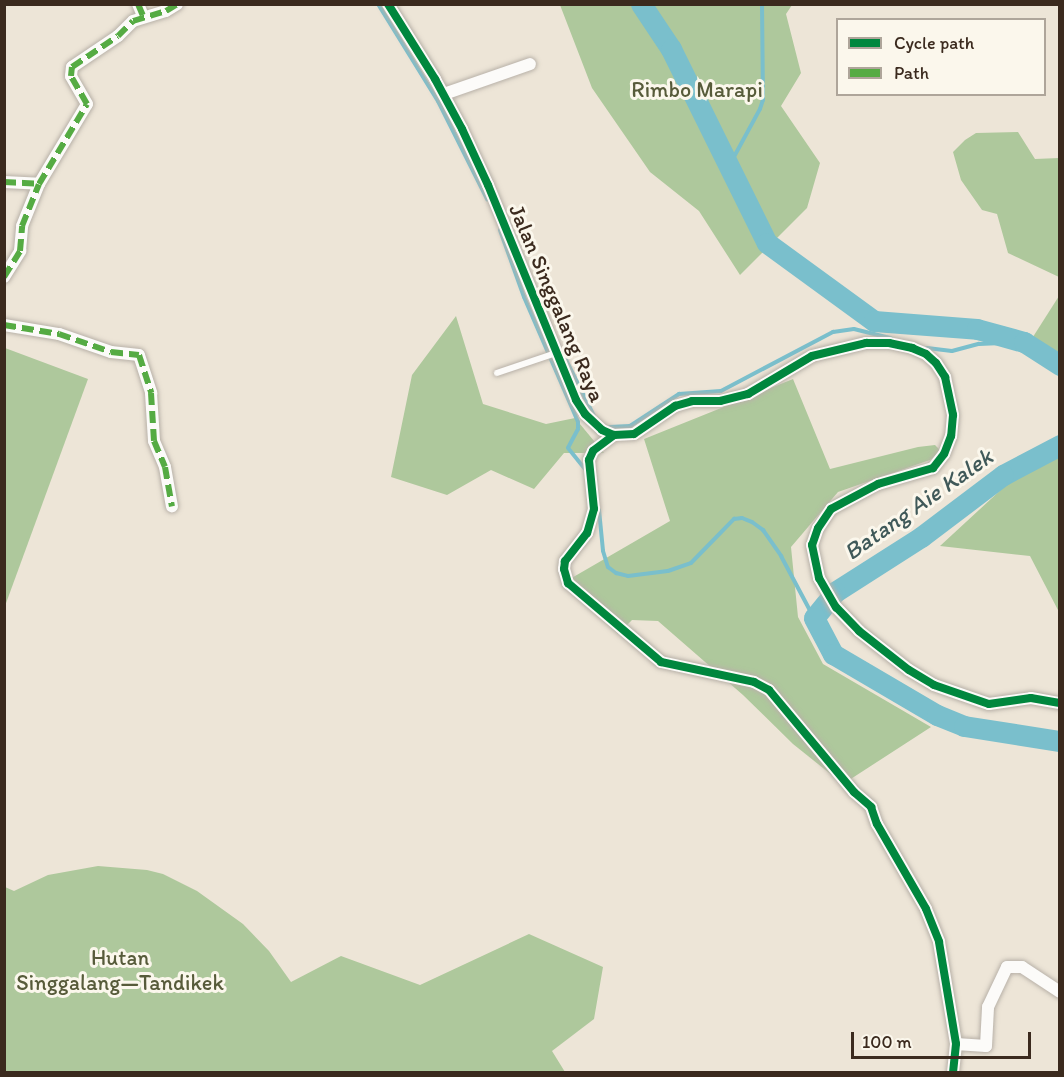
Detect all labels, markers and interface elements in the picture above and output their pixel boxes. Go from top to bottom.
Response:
legend [836,18,1046,96]
text: Cycle path [894,32,974,54]
text: Path [894,62,929,84]
park label: Rimbo Marapi [632,77,762,103]
street label: Jalan Singgalang Raya [504,201,610,405]
water label: Batang Aie Kalek [838,442,998,566]
park label: Hutan Singgalang—Tandikek [16,944,224,996]
scale bar [854,1020,1034,1058]
text: 100 m [862,1031,912,1053]

